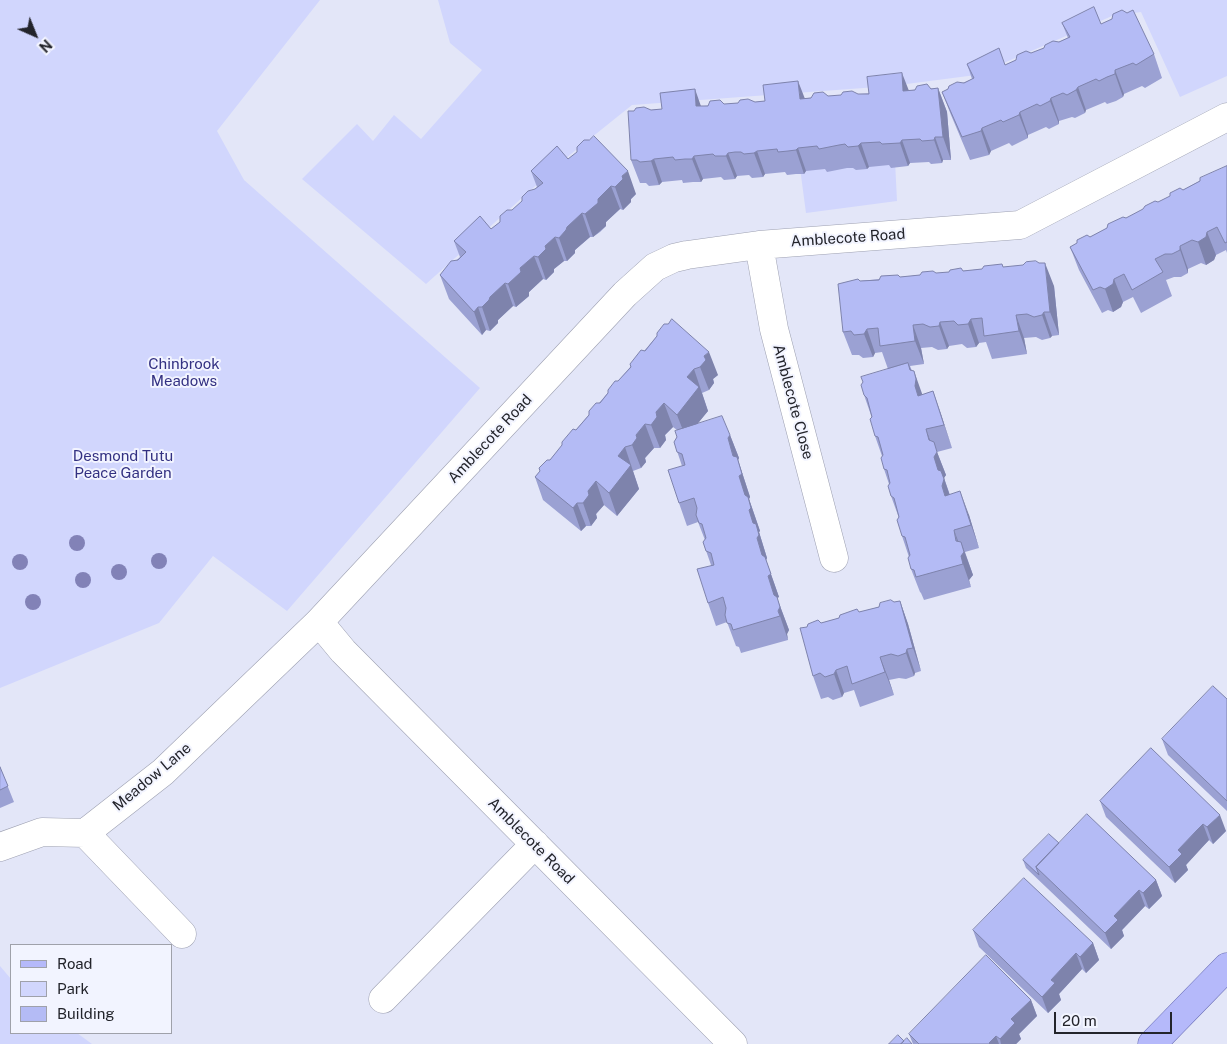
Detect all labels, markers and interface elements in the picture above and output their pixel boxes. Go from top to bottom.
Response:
north arrow [10,10,60,60]
text: N [36,36,55,55]
street label: Amblecote Road [790,225,906,251]
street label: Amblecote Close [769,343,817,461]
park label: Chinbrook Meadows [148,355,220,390]
street label: Amblecote Road [444,391,536,487]
park label: Desmond Tutu Peace Garden [73,447,173,482]
street label: Meadow Lane [109,739,195,815]
street label: Amblecote Road [484,794,578,888]
legend [10,944,172,1034]
text: Road [57,955,93,972]
text: Park [57,980,89,997]
scale bar [1057,1002,1174,1034]
text: Building [57,1005,115,1022]
text: 20 m [1062,1012,1097,1029]

